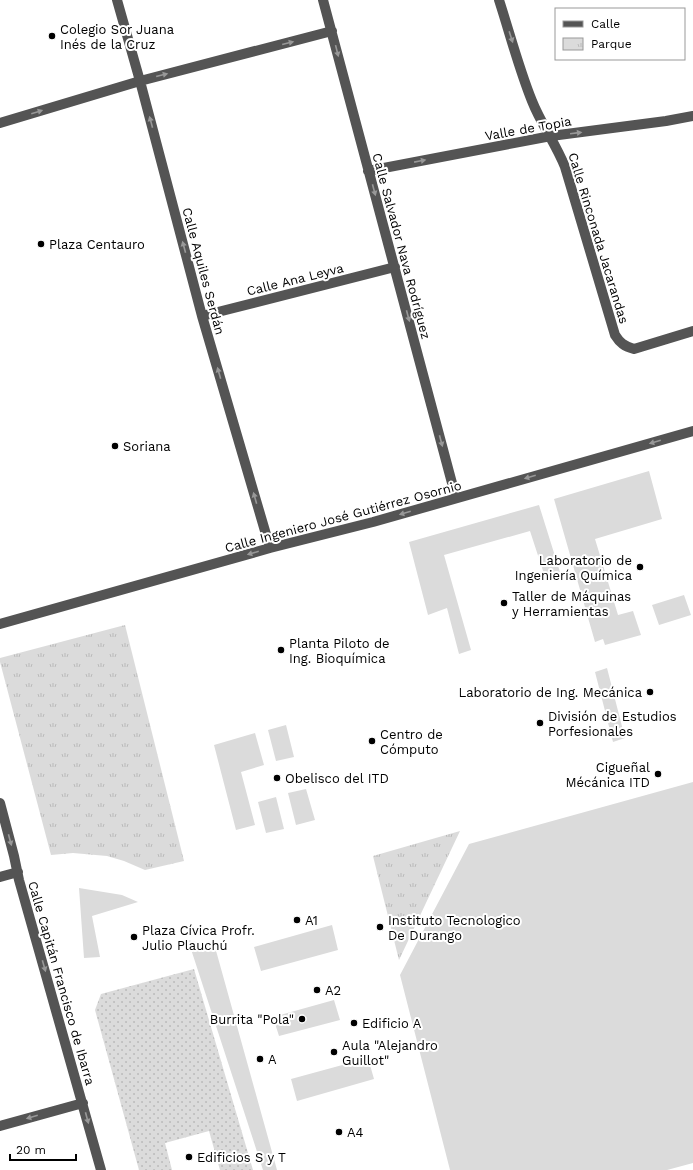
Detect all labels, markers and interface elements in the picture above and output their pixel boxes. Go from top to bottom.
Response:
legend [555,8,685,60]
text: Calle [591,17,620,31]
place label: Colegio Sor Juana Inés de la Cruz [60,22,175,52]
marker: Colegio Sor Juana Inés de la Cruz [47,31,57,41]
one-way arrow [508,31,514,43]
text: Parque [591,37,632,51]
one-way arrow [282,39,294,45]
one-way arrow [335,45,341,57]
one-way arrow [156,72,168,78]
one-way arrow [32,109,44,115]
street label: Valle de Topia [484,113,573,144]
one-way arrow [148,116,154,128]
one-way arrow [570,130,582,136]
street label: Calle Salvador Nava Rodríguez [369,151,434,341]
street label: Calle Rinconada Jacarandas [565,151,632,326]
one-way arrow [414,158,426,164]
one-way arrow [371,184,377,197]
street label: Calle Aquiles Serdán [179,206,228,336]
place label: Plaza Centauro [49,237,145,252]
marker: Plaza Centauro [36,239,46,249]
one-way arrow [181,241,187,253]
street label: Calle Ana Leyva [245,260,346,299]
one-way arrow [405,310,411,322]
one-way arrow [216,366,222,378]
one-way arrow [438,436,444,448]
place label: Soriana [123,439,171,454]
one-way arrow [649,439,661,445]
marker: Soriana [110,441,120,451]
one-way arrow [524,474,536,480]
street label: Calle Ingeniero José Gutiérrez Osornio [223,478,463,555]
one-way arrow [252,491,258,503]
one-way arrow [399,510,411,516]
one-way arrow [246,550,258,556]
place label: Laboratorio de Ingeniería Química [515,553,633,583]
marker: Laboratorio de Ingeniería Química [635,562,645,572]
place label: Taller de Máquinas y Herramientas [512,589,631,619]
marker: Taller de Máquinas y Herramientas [499,598,509,608]
place label: Planta Piloto de Ing. Bioquímica [289,636,390,666]
marker: Planta Piloto de Ing. Bioquímica [276,645,286,655]
place label: Laboratorio de Ing. Mecánica [458,685,643,700]
marker: Laboratorio de Ing. Mecánica [645,687,655,697]
place label: División de Estudios Porfesionales [548,709,677,739]
marker: División de Estudios Porfesionales [535,718,545,728]
place label: Centro de Cómputo [380,727,443,757]
marker: Centro de Cómputo [367,736,377,746]
place label: Cigueñal Mécánica ITD [566,760,650,790]
marker: Cigueñal Mécánica ITD [653,769,663,779]
place label: Obelisco del ITD [285,771,389,786]
marker: Obelisco del ITD [272,773,282,783]
one-way arrow [7,834,13,846]
street label: Calle Capitán Francisco de Ibarra [25,879,98,1087]
place label: A1 [305,913,318,928]
place label: Instituto Tecnologico De Durango [388,913,521,943]
marker: A1 [292,915,302,925]
marker: Instituto Tecnologico De Durango [375,922,385,932]
place label: Plaza Cívica Profr. Julio Plauchú [142,923,255,953]
marker: Plaza Cívica Profr. Julio Plauchú [129,932,139,942]
one-way arrow [41,960,47,972]
place label: A2 [325,983,341,998]
marker: A2 [312,985,322,995]
place label: Burrita "Pola" [210,1012,294,1027]
marker: Burrita "Pola" [297,1014,307,1024]
place label: Edificio A [362,1016,422,1031]
marker: Edificio A [349,1018,359,1028]
place label: Aula "Alejandro Guillot" [342,1038,438,1068]
marker: Aula "Alejandro Guillot" [329,1047,339,1057]
place label: A [268,1052,277,1067]
marker: A [255,1054,265,1064]
one-way arrow [84,1112,90,1124]
one-way arrow [25,1114,37,1120]
place label: A4 [347,1125,364,1140]
marker: A4 [334,1127,344,1137]
scale bar [10,1136,76,1162]
text: 20 m [16,1143,46,1157]
place label: Edificios S y T [197,1150,286,1165]
marker: Edificios S y T [184,1152,194,1162]

